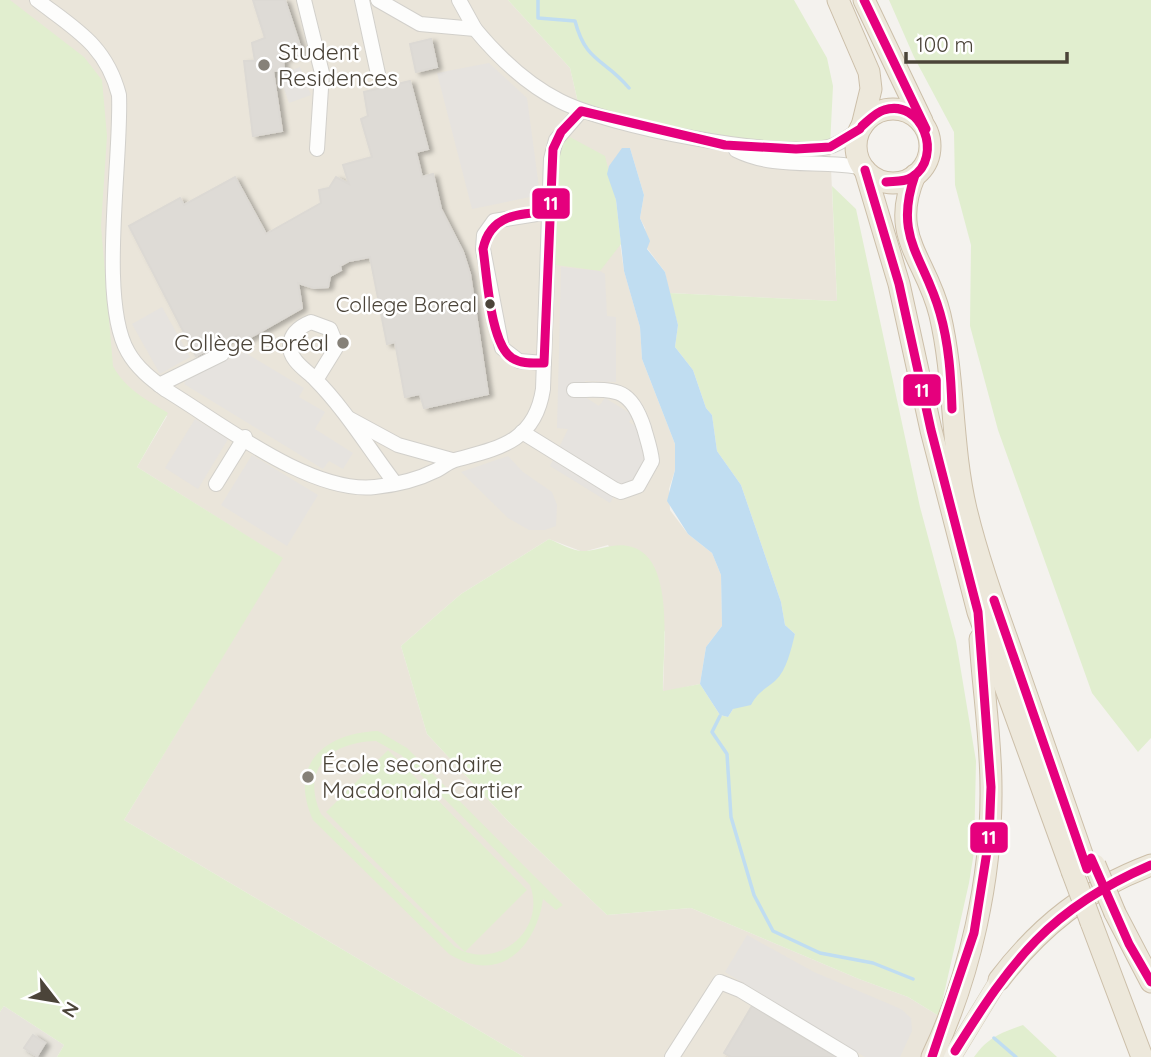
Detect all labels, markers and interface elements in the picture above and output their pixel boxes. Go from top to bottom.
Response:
scale bar [906,21,1067,65]
text: 100 m [916,31,974,57]
place label: Student Residences [278,37,398,92]
marker: Student Residences [256,57,272,73]
line badge: 11 [531,187,571,220]
text: 11 [544,191,558,215]
place label: College Boreal [336,291,477,317]
marker: College Boreal [483,297,497,311]
place label: Collège Boréal [174,328,329,357]
marker: Collège Boréal [335,335,351,351]
line badge: 11 [902,373,942,407]
text: 11 [915,378,929,402]
place label: École secondaire Macdonald-Cartier [322,749,522,804]
marker: École secondaire Macdonald-Cartier [300,769,316,785]
line badge: 11 [969,821,1009,854]
text: 11 [982,825,996,849]
north arrow [21,966,91,1036]
text: N [57,998,84,1022]

